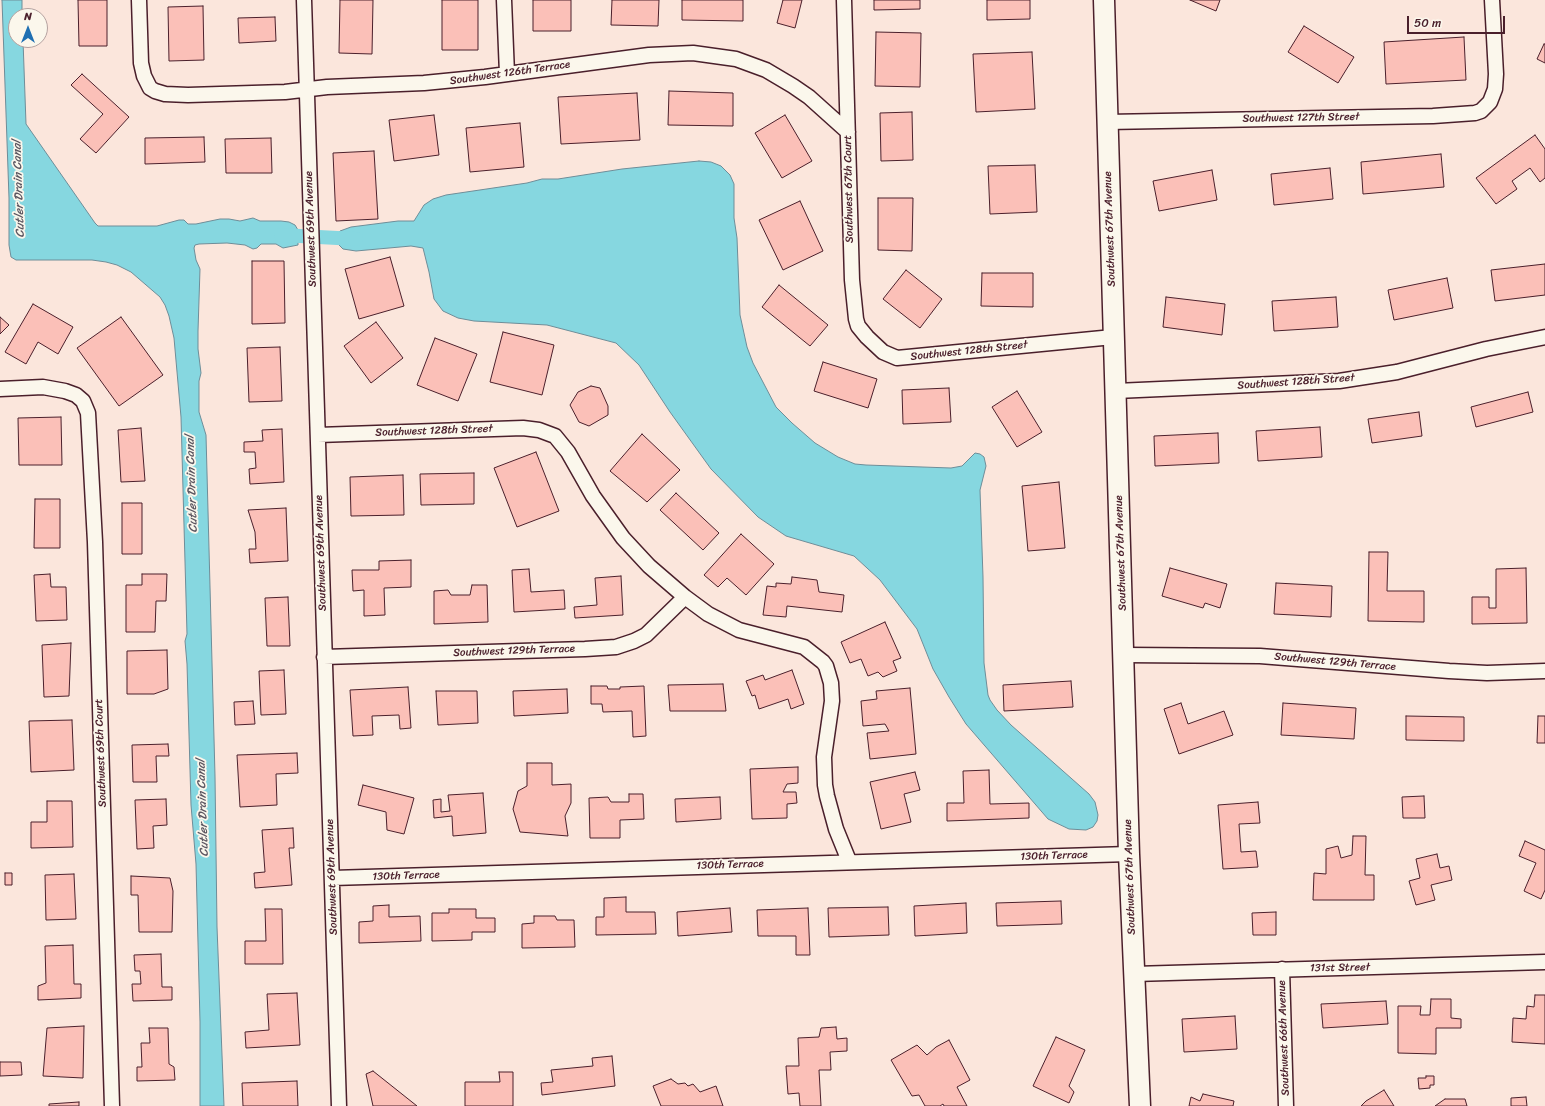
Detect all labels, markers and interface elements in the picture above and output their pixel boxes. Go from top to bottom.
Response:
text: N [24,7,32,26]
north arrow [8,8,48,48]
scale bar [1409,8,1507,34]
text: 50 m [1414,12,1441,34]
street label: Southwest 126th Terrace [449,58,571,88]
street label: Southwest 127th Street [1242,110,1360,126]
street label: Southwest 67th Court [841,135,857,243]
water label: Cutler Drain Canal [10,140,28,238]
street label: Southwest 69th Avenue [302,171,320,287]
street label: Southwest 67th Avenue [1101,171,1119,287]
street label: Southwest 128th Street [910,338,1028,364]
street label: Southwest 128th Street [1237,371,1355,393]
street label: Southwest 128th Street [375,422,493,440]
water label: Cutler Drain Canal [183,435,201,533]
street label: Southwest 69th Avenue [312,495,330,611]
street label: Southwest 67th Avenue [1112,495,1130,611]
street label: Southwest 129th Terrace [453,642,575,660]
street label: Southwest 129th Terrace [1274,650,1396,674]
street label: Southwest 69th Court [93,698,109,808]
water label: Cutler Drain Canal [194,759,212,857]
street label: Southwest 69th Avenue [323,819,341,935]
street label: Southwest 67th Avenue [1121,819,1139,935]
street label: 130th Terrace [1020,848,1088,864]
street label: 130th Terrace [696,857,764,873]
street label: 130th Terrace [372,868,440,884]
street label: 131st Street [1310,961,1370,975]
street label: Southwest 66th Avenue [1275,980,1293,1096]

